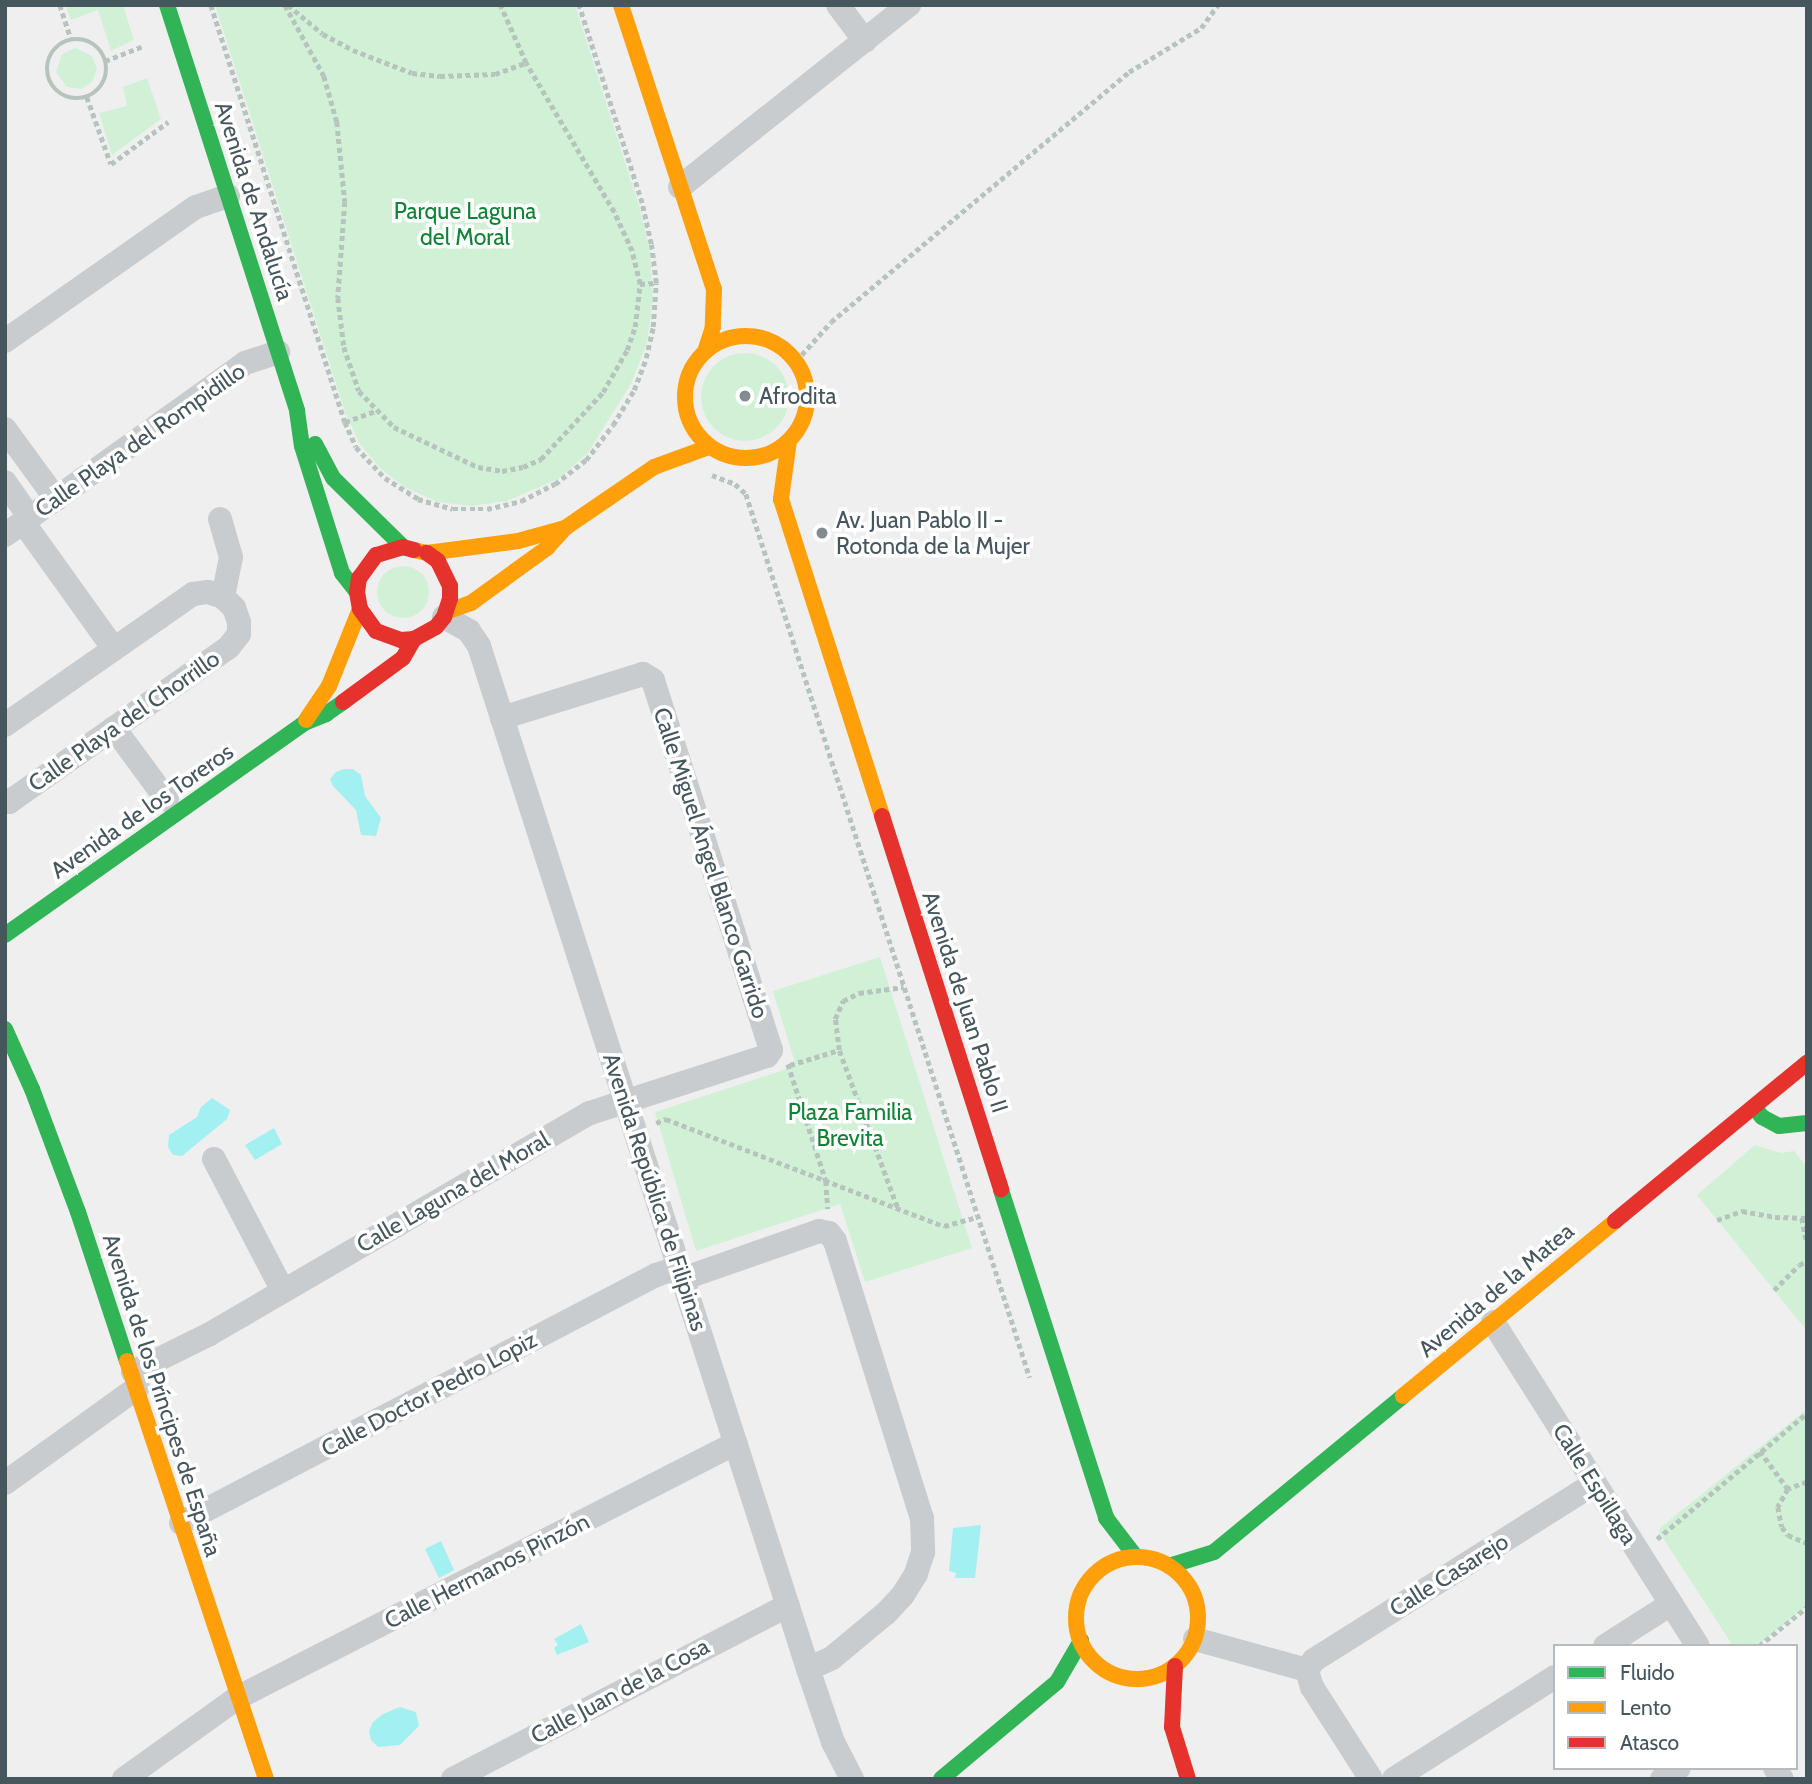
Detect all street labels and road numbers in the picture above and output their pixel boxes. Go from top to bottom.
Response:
street label: Avenida de Andalucía [209,98,299,304]
street label: Calle Playa del Rompidillo [30,357,250,523]
street label: Calle Playa del Chorrillo [23,645,225,797]
street label: Calle Miguel Ángel Blanco Garrido [648,704,774,1022]
street label: Avenida de los Toreros [45,738,239,884]
street label: Avenida de Juan Pablo II [916,888,1014,1116]
street label: Avenida República de Filipinas [597,1050,713,1334]
street label: Calle Laguna del Moral [352,1126,554,1258]
street label: Avenida de la Matea [1413,1217,1579,1363]
street label: Avenida de los Príncipes de España [97,1230,227,1560]
street label: Calle Doctor Pedro Lopiz [317,1325,541,1463]
street label: Calle Espillaga [1547,1419,1643,1549]
street label: Calle Hermanos Pinzón [380,1507,594,1635]
street label: Calle Casarejo [1384,1528,1514,1622]
street label: Calle Juan de la Cosa [526,1632,714,1750]

